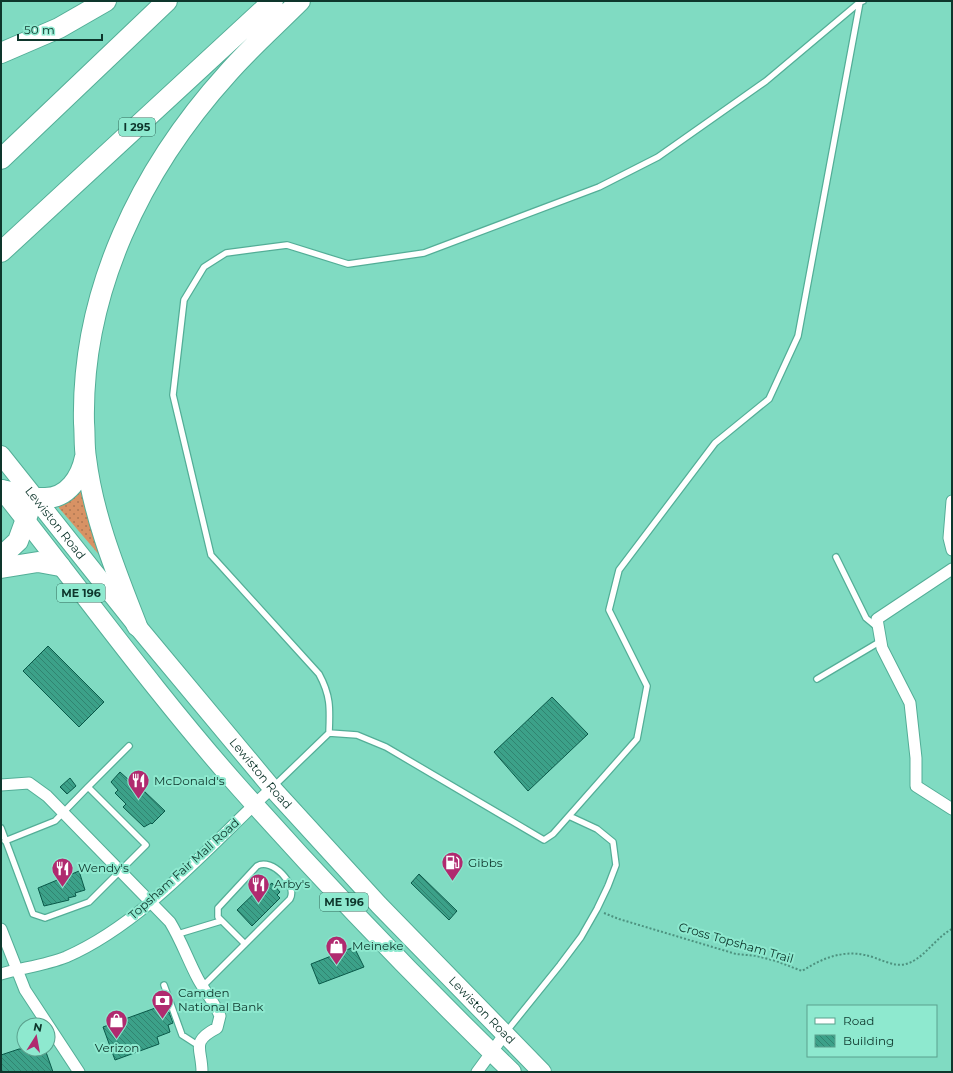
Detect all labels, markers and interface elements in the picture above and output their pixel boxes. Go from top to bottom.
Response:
scale bar [18,16,102,42]
text: 50 m [24,22,55,37]
road number: I 295 [119,118,155,136]
street label: Lewiston Road [22,483,89,562]
road number: ME 196 [57,584,105,602]
street label: Lewiston Road [226,735,295,812]
restaurant icon: McDonald's [126,768,152,801]
place label: McDonald's [154,773,225,788]
street label: Topsham Fair Mall Road [125,815,242,922]
fuel station icon: Gibbs [440,850,466,883]
restaurant icon: Wendy's [49,855,75,888]
place label: Gibbs [468,855,503,870]
place label: Wendy's [78,860,129,875]
restaurant icon: Arby's [246,871,272,904]
place label: Arby's [274,876,310,891]
road number: ME 196 [320,893,368,911]
street label: Cross Topsham Trail [677,919,795,966]
shop icon: Meineke [324,933,350,966]
place label: Meineke [352,938,403,953]
street label: Lewiston Road [446,973,518,1047]
place label: Camden National Bank [178,985,264,1014]
bank icon: Camden National Bank [149,987,175,1020]
legend [807,1005,937,1057]
shop icon: Verizon [104,1008,130,1041]
text: Road [843,1013,874,1028]
north arrow [16,1017,56,1057]
text: N [32,1019,44,1035]
text: Building [843,1033,894,1048]
place label: Verizon [95,1040,139,1055]

